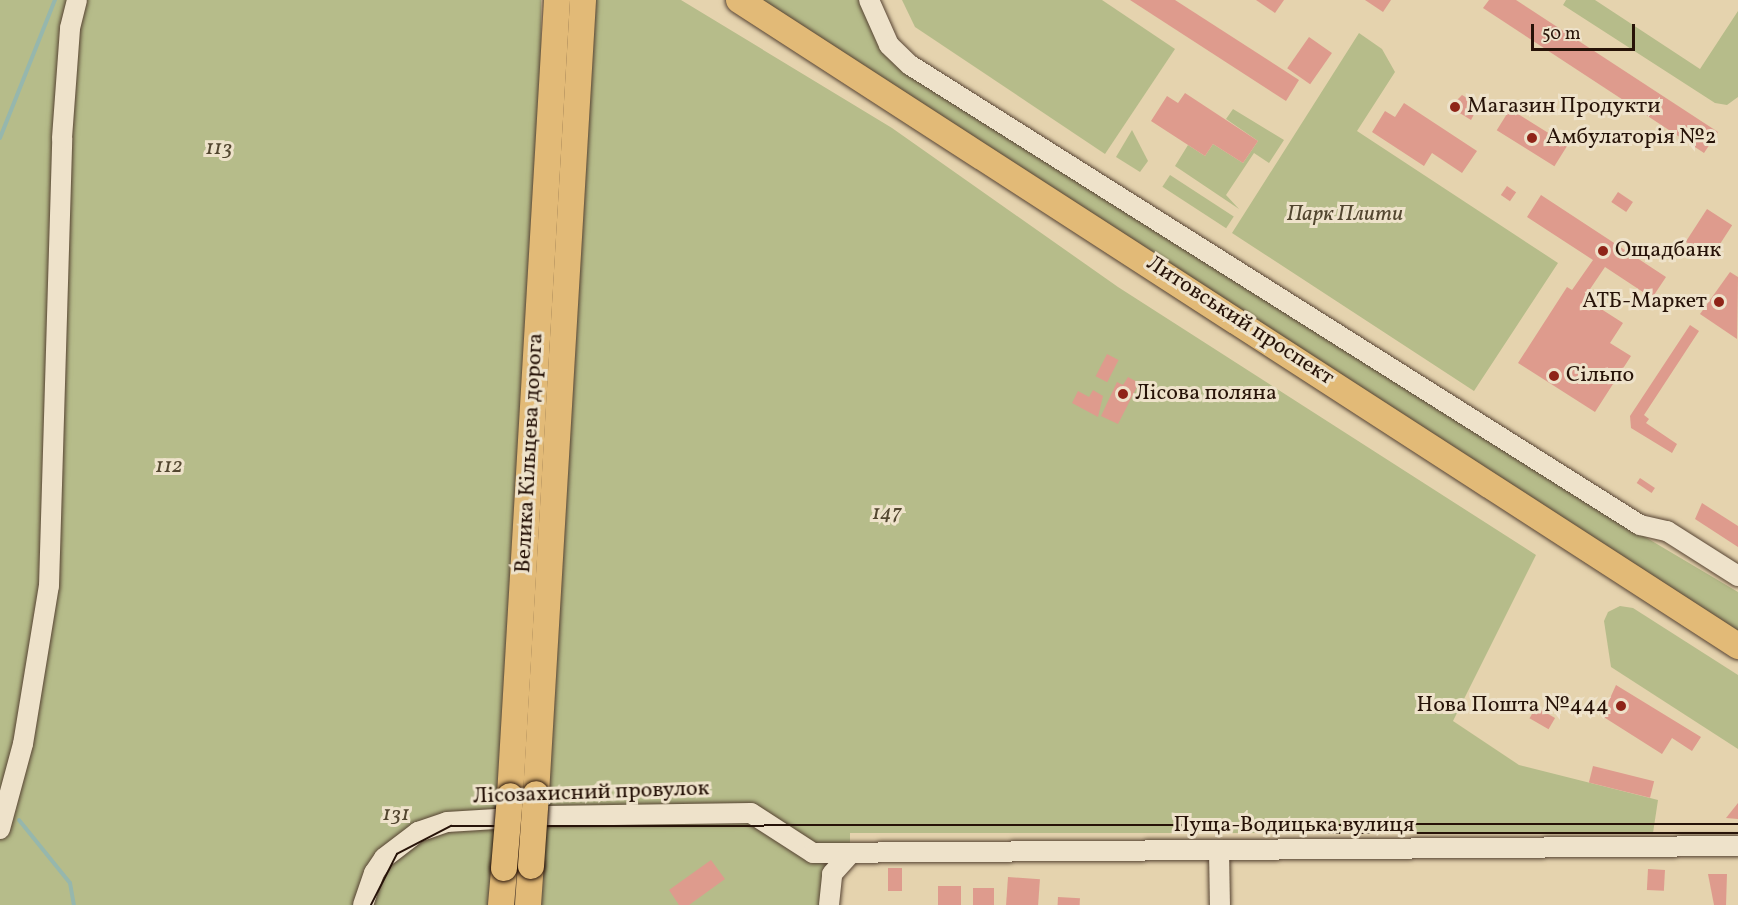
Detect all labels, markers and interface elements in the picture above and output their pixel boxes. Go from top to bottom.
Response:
scale bar [1534,12,1638,50]
text: 50 m [1542,22,1581,47]
place label: Магазин Продукти [1467,94,1661,120]
marker: Магазин Продукти [1448,100,1462,114]
place label: Амбулаторія №2 [1546,125,1716,151]
marker: Амбулаторія №2 [1523,129,1541,147]
park label: 113 [205,136,233,162]
park label: Парк Плити [1287,202,1403,228]
place label: Ощадбанк [1615,238,1721,264]
marker: Ощадбанк [1596,244,1610,258]
street label: Литовський проспект [1141,250,1339,392]
place label: АТБ-Маркет [1582,289,1707,315]
marker: АТБ-Маркет [1712,295,1726,309]
street label: Велика Кільцева дорога [511,332,549,574]
place label: Сільпо [1566,363,1634,389]
marker: Сільпо [1547,369,1561,383]
place label: Лісова поляна [1135,381,1277,407]
marker: Лісова поляна [1116,387,1130,401]
park label: 112 [155,454,183,480]
park label: 147 [872,501,902,527]
place label: Нова Пошта №444 [1417,693,1609,719]
marker: Нова Пошта №444 [1614,699,1628,713]
street label: Лісозахисний провулок [472,776,710,810]
park label: 131 [382,802,410,828]
street label: Пуща-Водицька вулиця [1174,813,1414,839]

